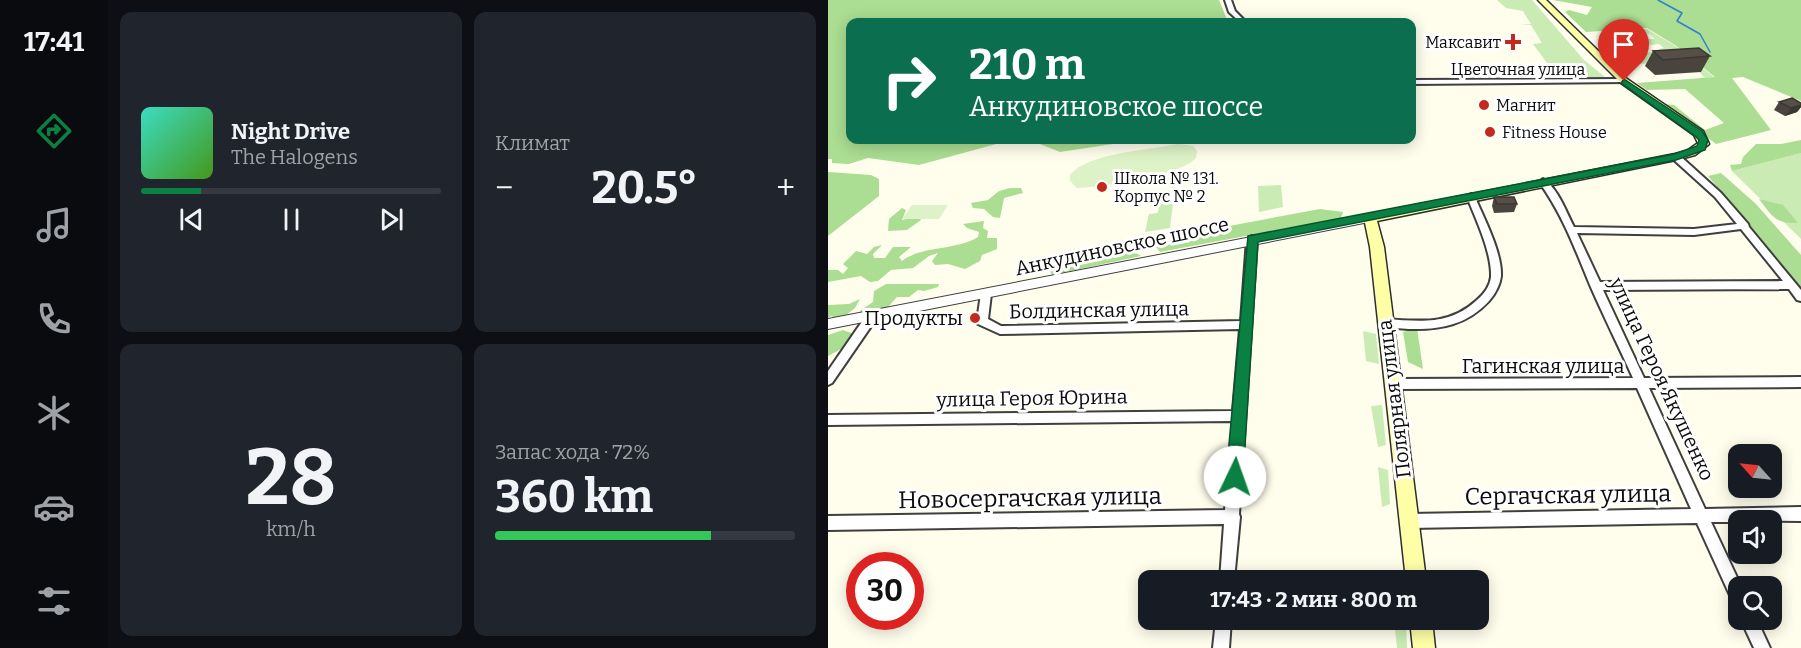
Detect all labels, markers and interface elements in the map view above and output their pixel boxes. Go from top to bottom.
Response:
pin [1598,19,1649,81]
text: 17:41 [24,26,84,58]
icon: arrive [1607,28,1640,61]
place label: Максавит [1425,33,1501,52]
marker: Максавит [1506,35,1520,49]
text: 210 m [969,40,1085,90]
icon: right [870,42,948,120]
street label: Цветочная улица [1451,60,1586,79]
text: Анкудиновское шоссе [969,91,1263,123]
place label: Магнит [1496,96,1555,115]
marker: Магнит [1477,98,1491,112]
icon: directions [33,110,75,152]
text: Night Drive [231,118,350,145]
place label: Fitness House [1502,123,1607,142]
marker: Fitness House [1483,125,1497,139]
text: Климат [495,131,570,155]
text: The Halogens [231,145,358,169]
text: 20.5° [592,161,698,215]
text: − [495,168,513,208]
text: + [776,168,795,208]
place label: Школа № 131. Корпус № 2 [1114,169,1219,206]
marker: Школа № 131. Корпус № 2 [1095,180,1109,194]
icon: previous [175,203,208,236]
icon: pause [275,203,308,236]
icon: next [375,203,408,236]
icon: music [33,204,75,246]
street label: Анкудиновское шоссе [1013,212,1231,280]
street label: улица Героя Якушенко [1604,273,1720,484]
street label: Болдинская улица [1009,296,1189,324]
icon: phone [33,298,75,340]
place label: Продукты [864,306,963,330]
marker: Продукты [968,311,982,325]
street label: Полярная улица [1372,318,1416,480]
street label: Гагинская улица [1462,354,1624,378]
street label: улица Героя Юрина [935,384,1128,412]
icon: climate [33,392,75,434]
text: 28 [246,431,336,525]
text: Запас хода · 72% [495,440,650,464]
north arrow [1728,444,1782,498]
map controls [1728,444,1782,630]
position arrow [1203,445,1267,509]
text: 360 km [495,470,653,524]
street label: Сергачская улица [1464,479,1672,511]
street label: Новосергачская улица [898,482,1162,514]
icon: car [33,486,75,528]
button: sound [1728,510,1782,564]
text: km/h [266,517,316,541]
speed limit sign: 30 [846,552,924,630]
button: search [1728,576,1782,630]
icon: filters [33,580,75,622]
text: 17:43 · 2 мин · 800 m [1210,586,1417,613]

